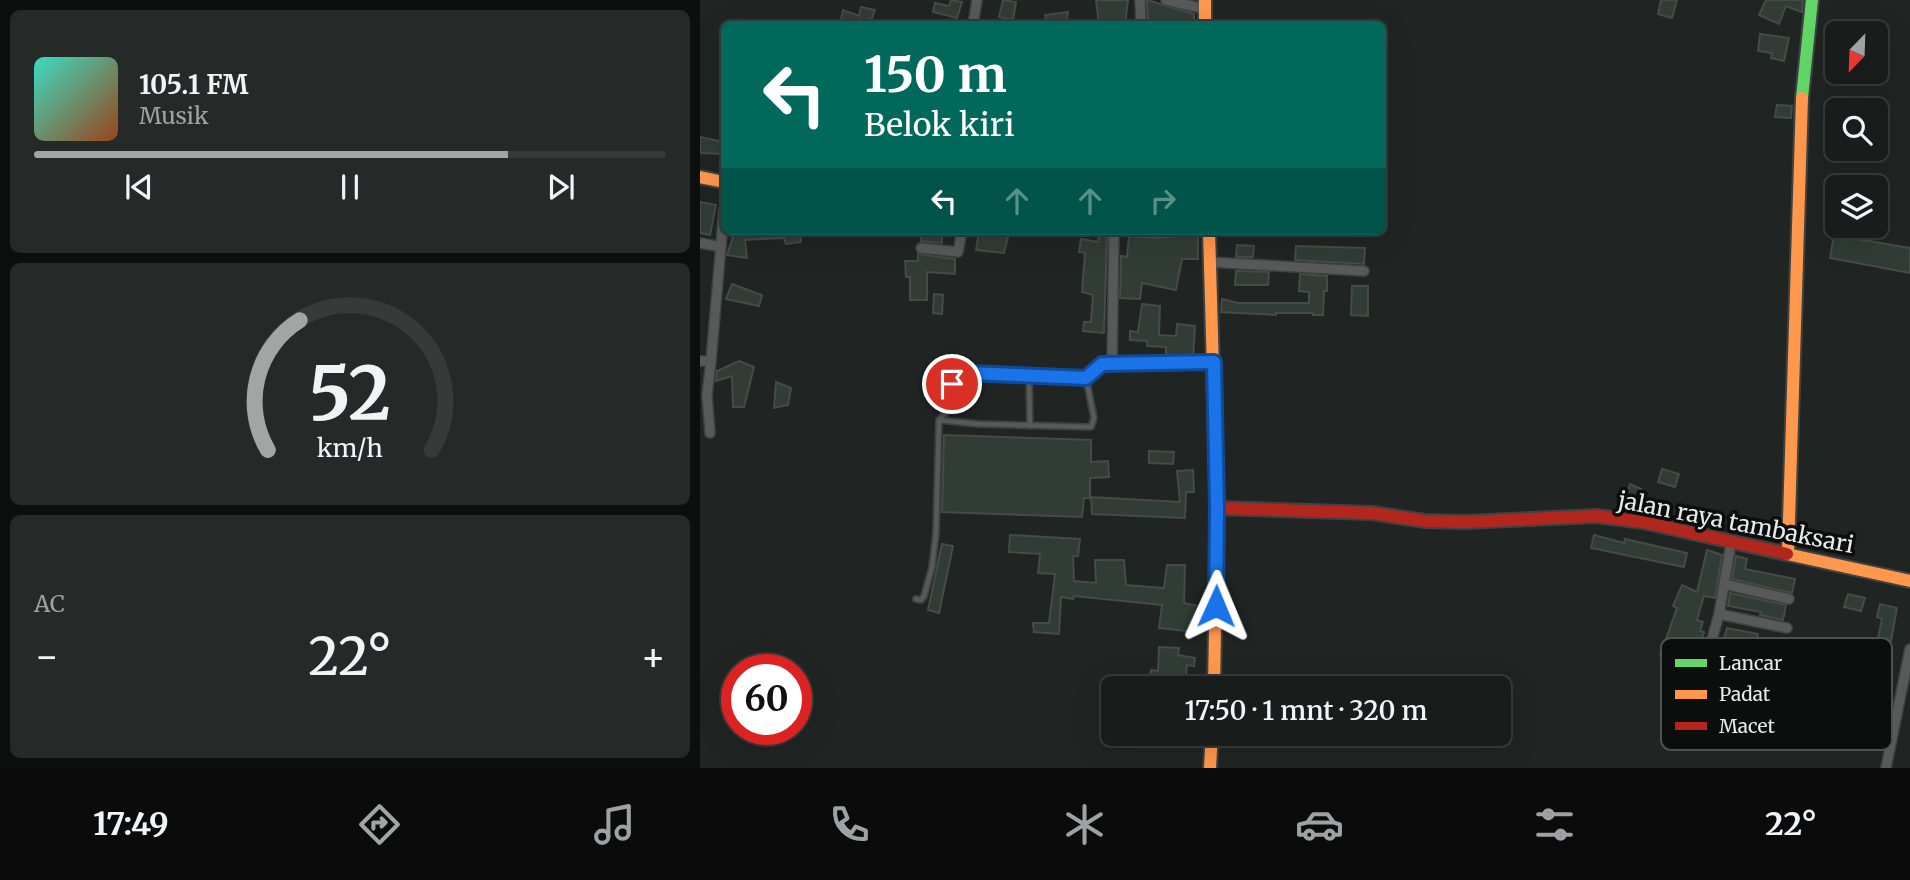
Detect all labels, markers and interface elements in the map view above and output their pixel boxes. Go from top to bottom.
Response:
north arrow [1825,21,1888,84]
map controls [1825,21,1888,238]
text: 150 m [864,44,1007,105]
icon: left [749,49,840,140]
text: 105.1 FM [139,68,249,101]
button: search [1825,98,1888,161]
text: Musik [139,101,209,130]
text: Belok kiri [864,105,1015,145]
icon: previous [120,168,158,206]
icon: pause [331,168,369,206]
icon: next [542,168,580,206]
button: layers [1825,175,1888,238]
icon: left [925,182,963,220]
icon: ahead [998,182,1036,220]
icon: ahead [1071,182,1109,220]
icon: right [1144,182,1182,220]
text: 52 [309,348,391,440]
pin [922,354,982,414]
icon: arrive [933,365,971,403]
text: km/h [317,432,383,464]
street label: jalan raya tambaksari [1615,485,1856,559]
position arrow [1179,569,1253,643]
text: AC [34,589,65,618]
text: 22° [308,624,392,689]
text: − [34,633,59,680]
text: + [641,633,666,680]
legend [1661,638,1892,750]
text: Lancar [1719,651,1783,675]
speed limit sign: 60 [721,654,812,745]
text: Padat [1719,682,1771,706]
text: 17:50 · 1 mnt · 320 m [1185,694,1427,727]
text: Macet [1719,714,1775,738]
icon: directions [355,800,404,849]
icon: music [590,800,639,849]
icon: phone [825,800,874,849]
icon: climate [1060,800,1109,849]
icon: car [1295,800,1344,849]
icon: filters [1530,800,1579,849]
text: 17:49 [93,804,169,844]
text: 22° [1765,804,1817,844]

